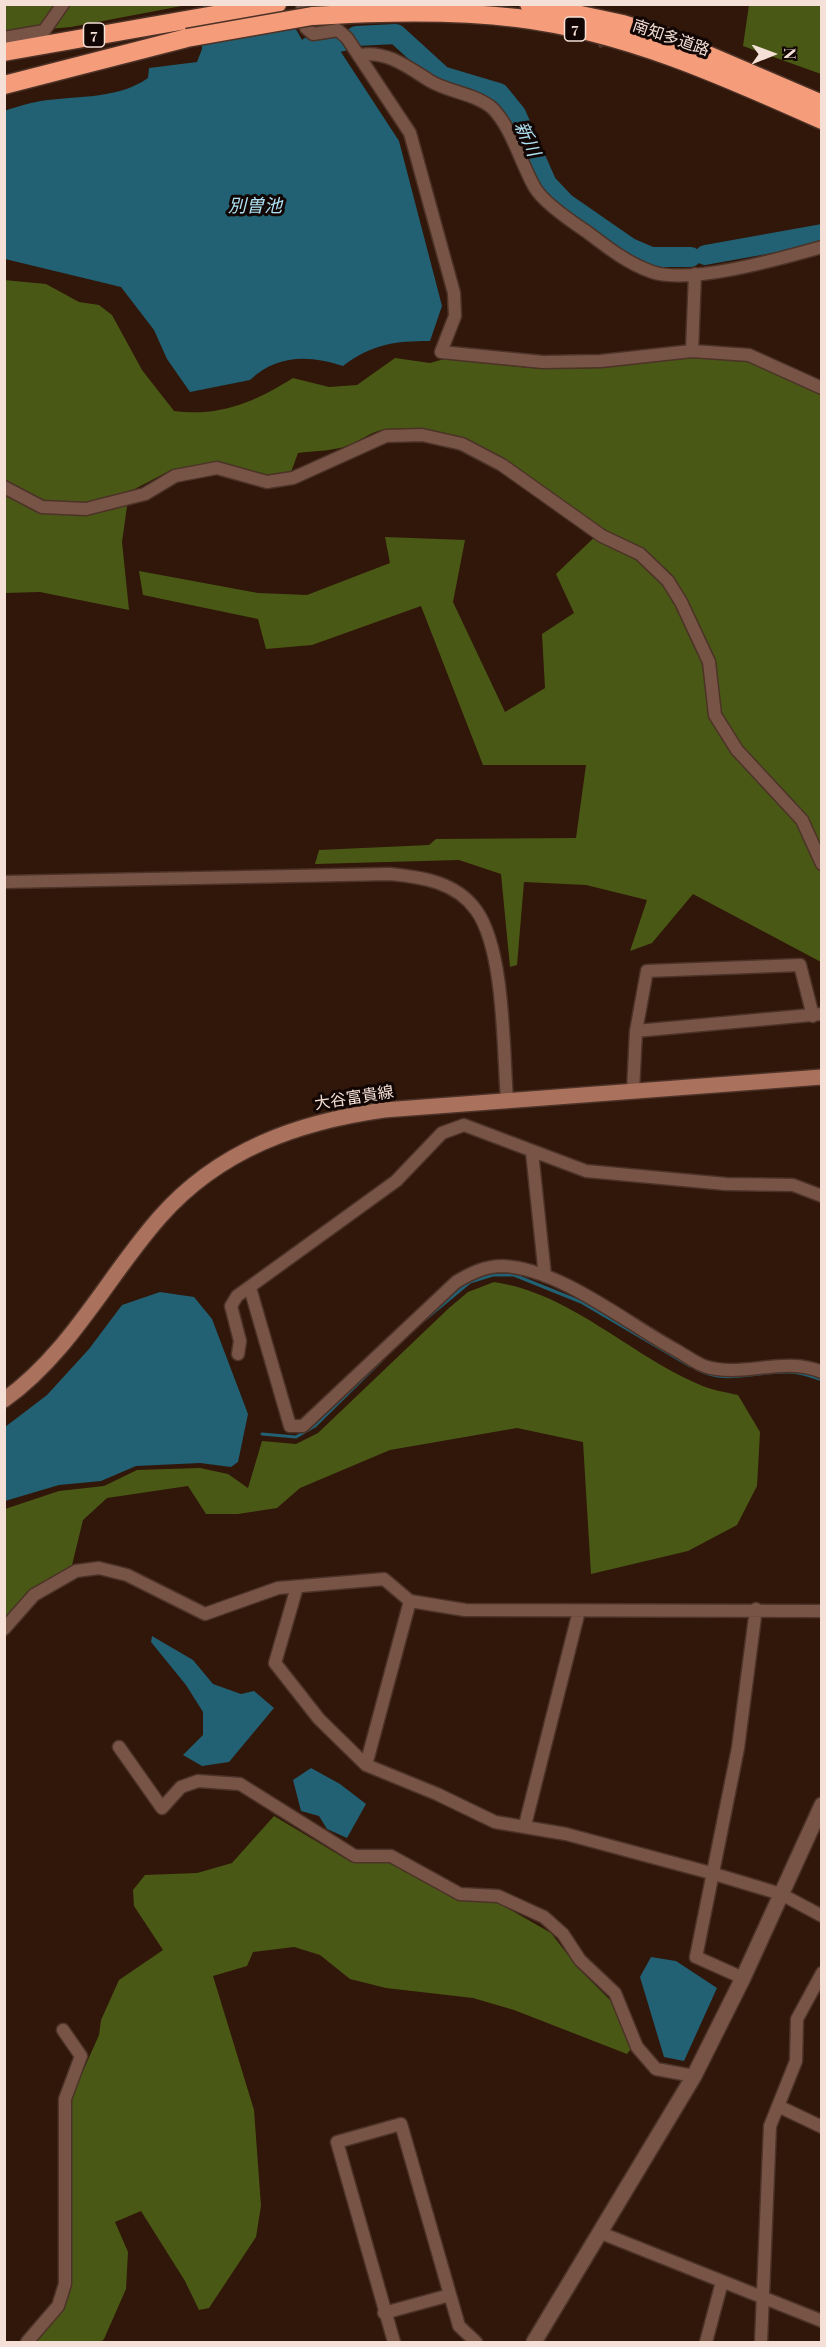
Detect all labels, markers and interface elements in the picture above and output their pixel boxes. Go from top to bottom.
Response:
street label: 南知多道路 [630,16,712,60]
road number: 7 [564,17,586,41]
road number: 7 [84,23,104,47]
north arrow [742,24,802,84]
text: N [780,48,801,60]
water label: 新川 [510,118,544,160]
water label: 別曽池 [228,195,282,217]
street label: 大谷富貴線 [313,1082,395,1114]

